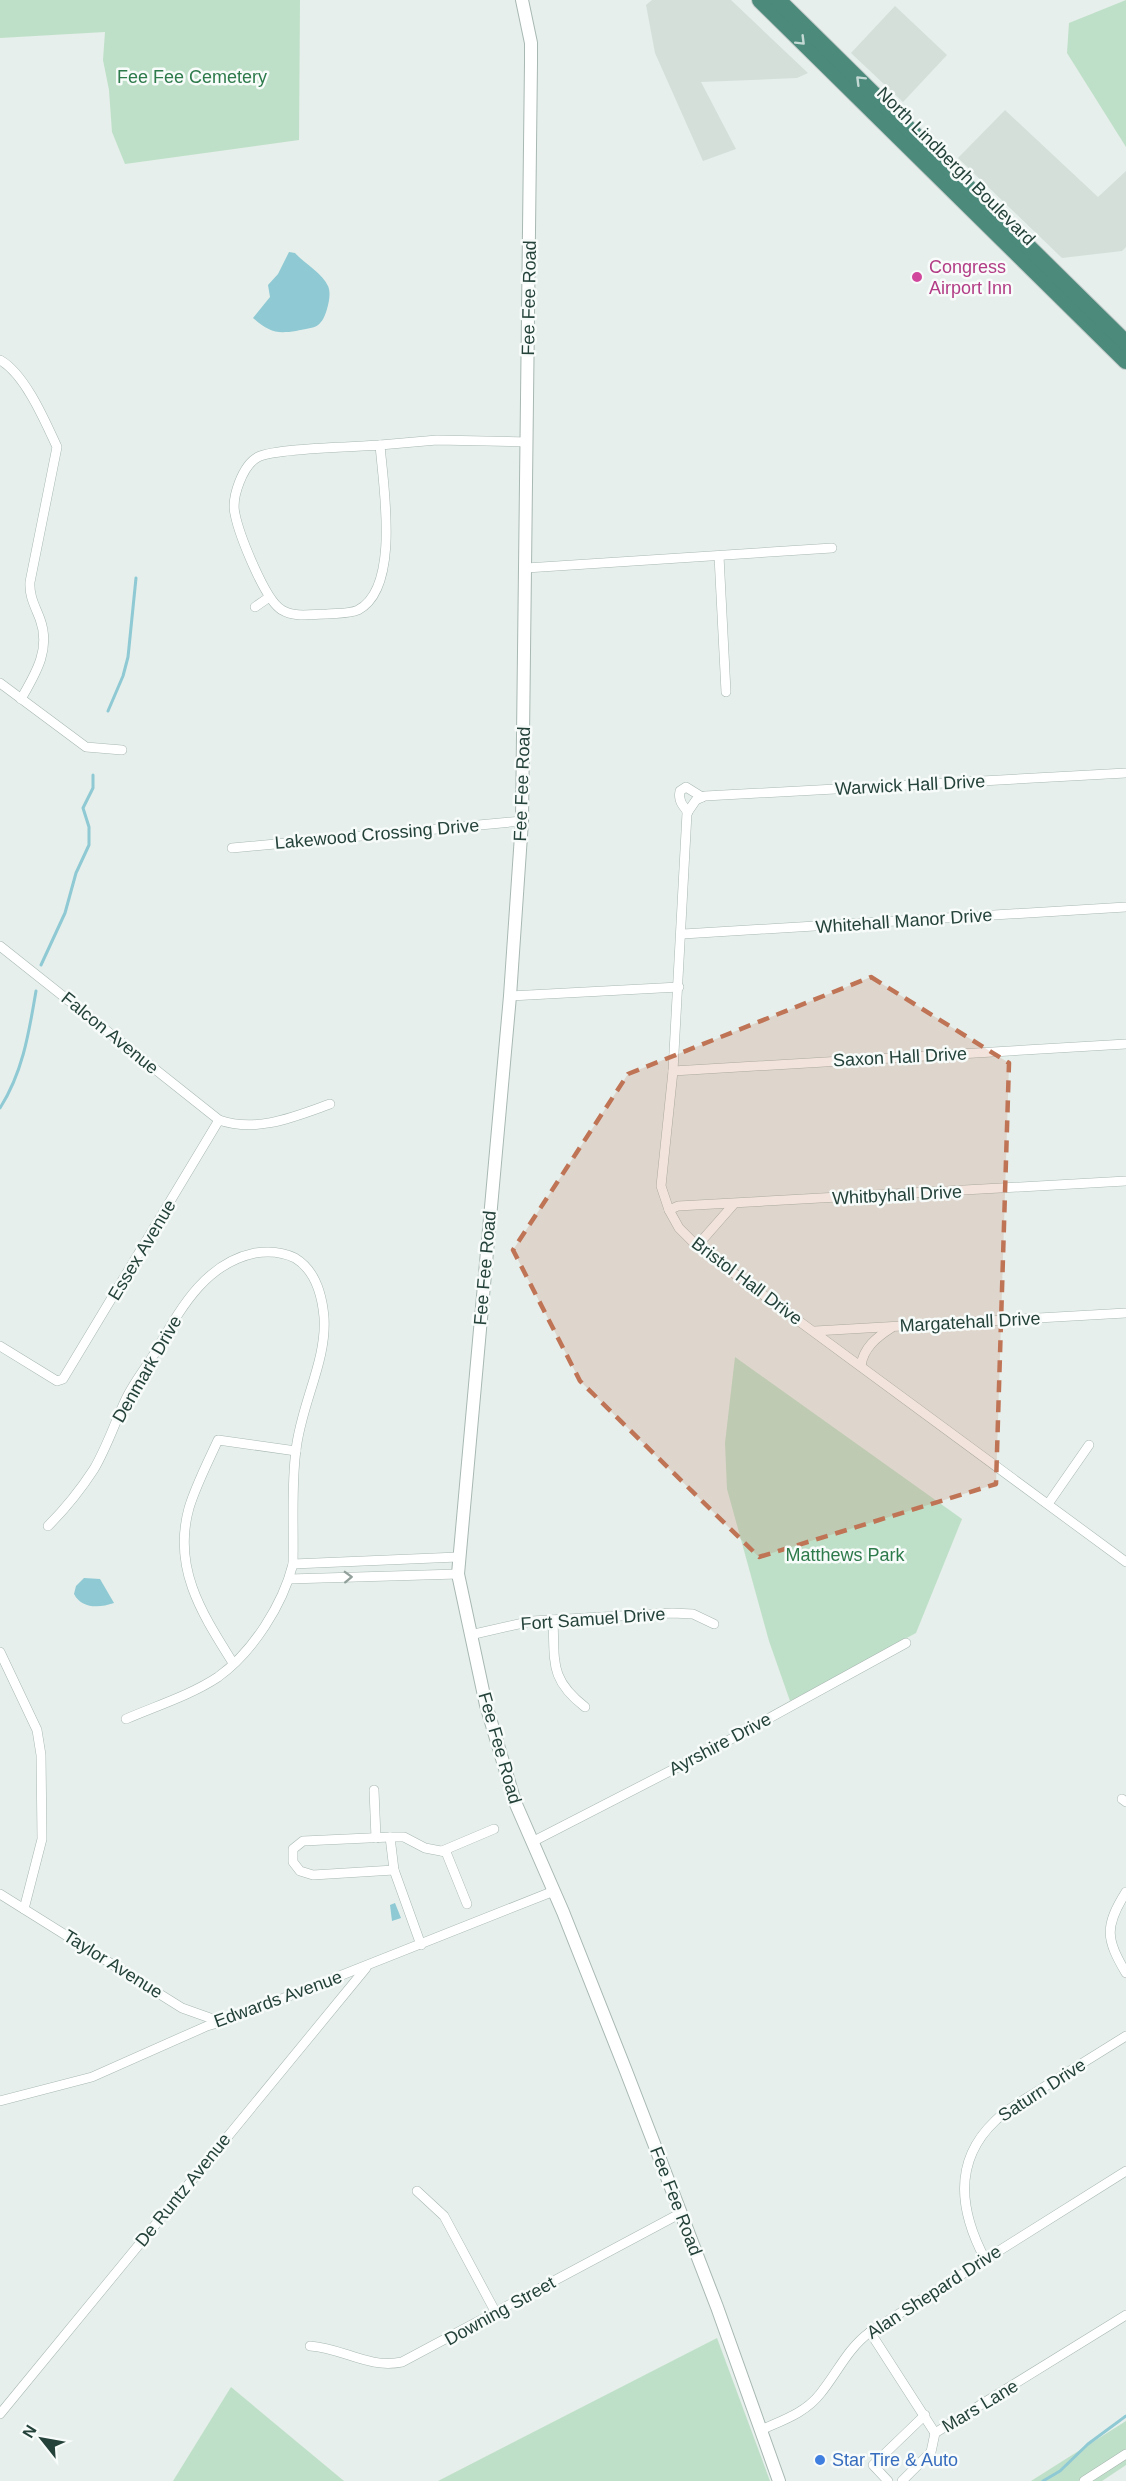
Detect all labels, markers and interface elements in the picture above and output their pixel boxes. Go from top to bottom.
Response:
one-way arrow [795,34,805,45]
park label: Fee Fee Cemetery [117,67,267,87]
one-way arrow [856,77,867,87]
street label: North Lindbergh Boulevard [873,83,1039,249]
street label: Fee Fee Road [518,240,540,356]
place label: Congress Airport Inn [929,257,1012,298]
marker: Congress Airport Inn [910,270,924,284]
street label: Fee Fee Road [510,726,534,842]
street label: Warwick Hall Drive [834,771,986,799]
street label: Lakewood Crossing Drive [274,815,480,853]
street label: Whitehall Manor Drive [815,905,993,937]
street label: Falcon Avenue [58,988,162,1078]
street label: Saxon Hall Drive [833,1044,967,1070]
street label: Whitbyhall Drive [832,1182,962,1208]
street label: Essex Avenue [104,1196,180,1304]
street label: Fee Fee Road [470,1210,500,1326]
street label: Bristol Hall Drive [688,1233,806,1329]
street label: Margatehall Drive [899,1308,1041,1336]
street label: Denmark Drive [108,1312,186,1426]
park label: Matthews Park [785,1545,906,1565]
one-way arrow [343,1571,352,1584]
street label: Fort Samuel Drive [520,1604,666,1634]
street label: Fee Fee Road [475,1690,525,1806]
street label: Ayrshire Drive [666,1709,774,1779]
street label: Taylor Avenue [60,1926,166,2002]
street label: Edwards Avenue [211,1967,345,2031]
street label: Saturn Drive [995,2054,1089,2126]
street label: De Runtz Avenue [131,2129,235,2251]
street label: Fee Fee Road [646,2144,706,2258]
street label: Alan Shepard Drive [863,2241,1005,2343]
street label: Downing Street [441,2272,559,2350]
street label: Mars Lane [938,2376,1022,2436]
north arrow [12,2409,72,2469]
text: N [19,2422,40,2441]
place label: Star Tire & Auto [832,2450,958,2470]
marker: Star Tire & Auto [813,2453,827,2467]

